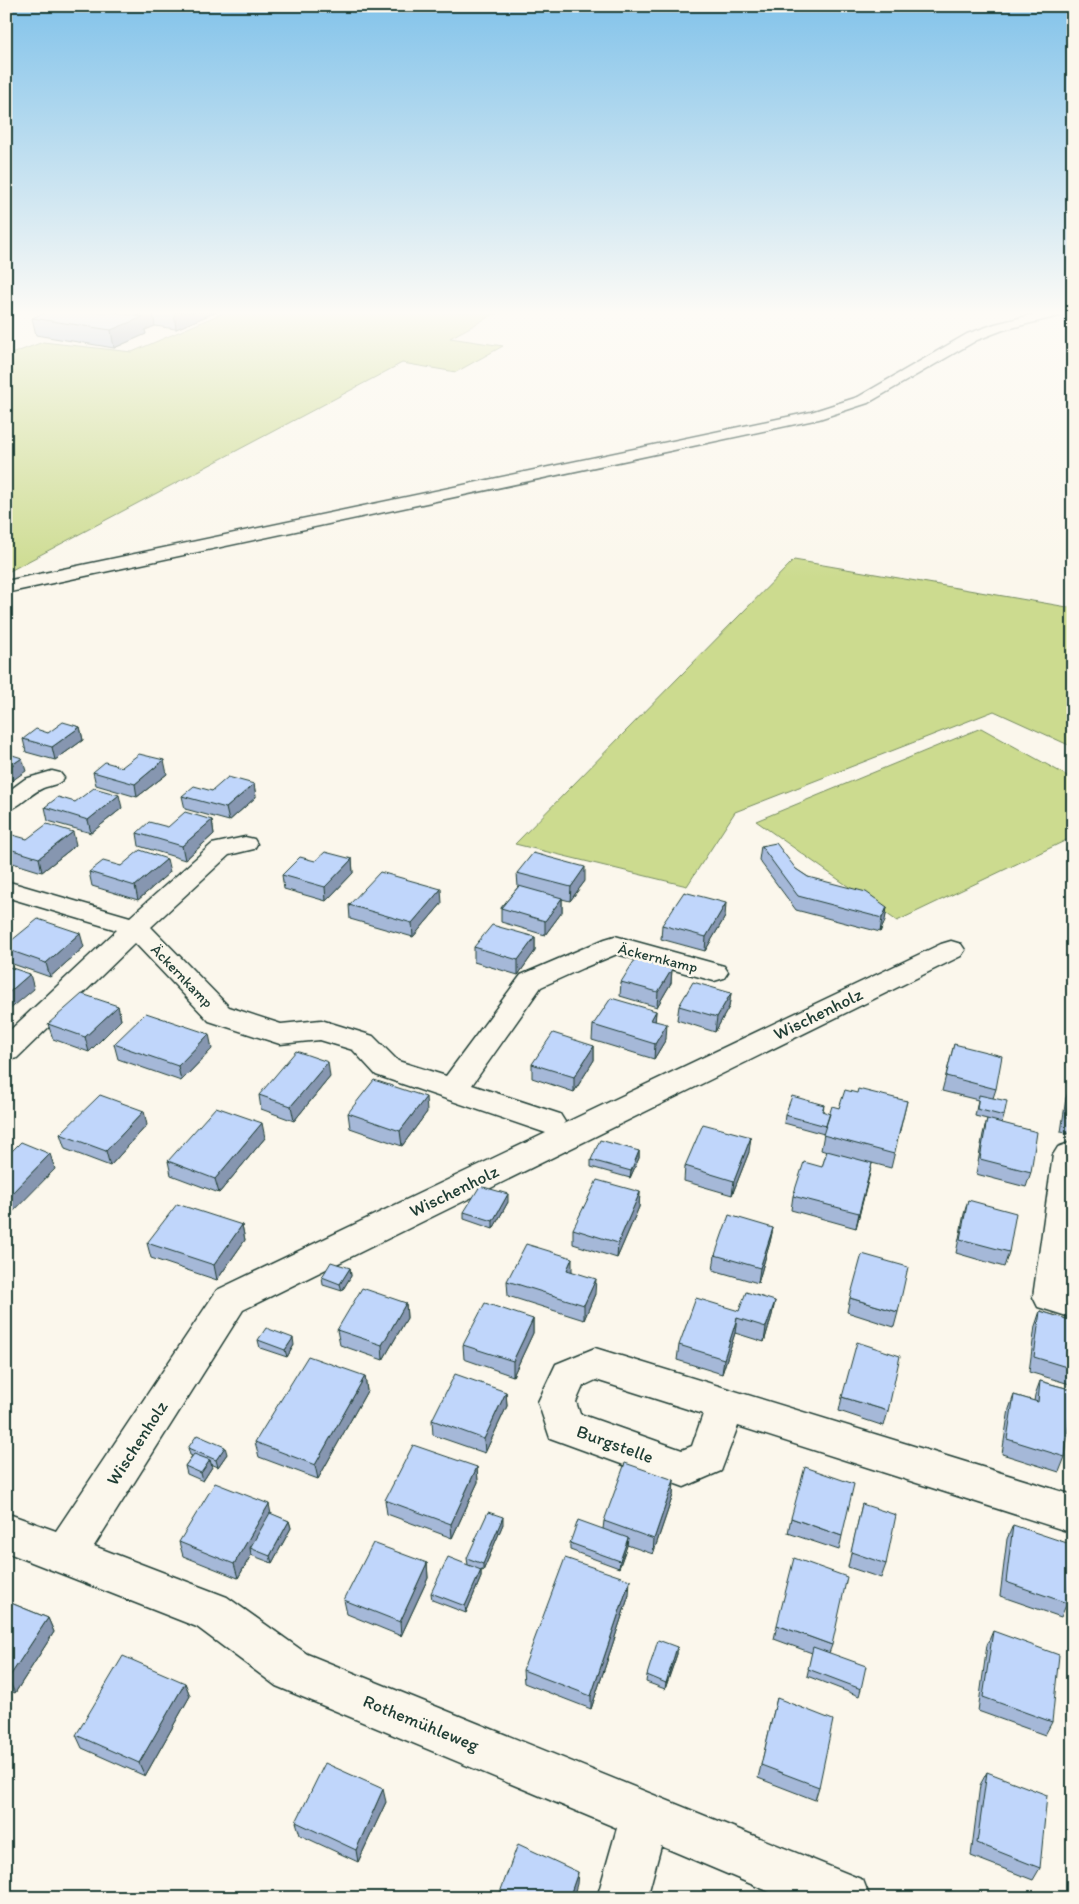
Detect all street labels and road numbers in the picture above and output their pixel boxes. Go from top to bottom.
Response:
street label: Äckernkamp [616,939,700,977]
street label: Äckernkamp [147,940,217,1012]
street label: Wischenholz [770,983,867,1045]
street label: Wischenholz [406,1160,503,1222]
street label: Wischenholz [102,1396,173,1489]
street label: Burgstelle [574,1420,656,1468]
street label: Rothemühleweg [360,1690,483,1757]

